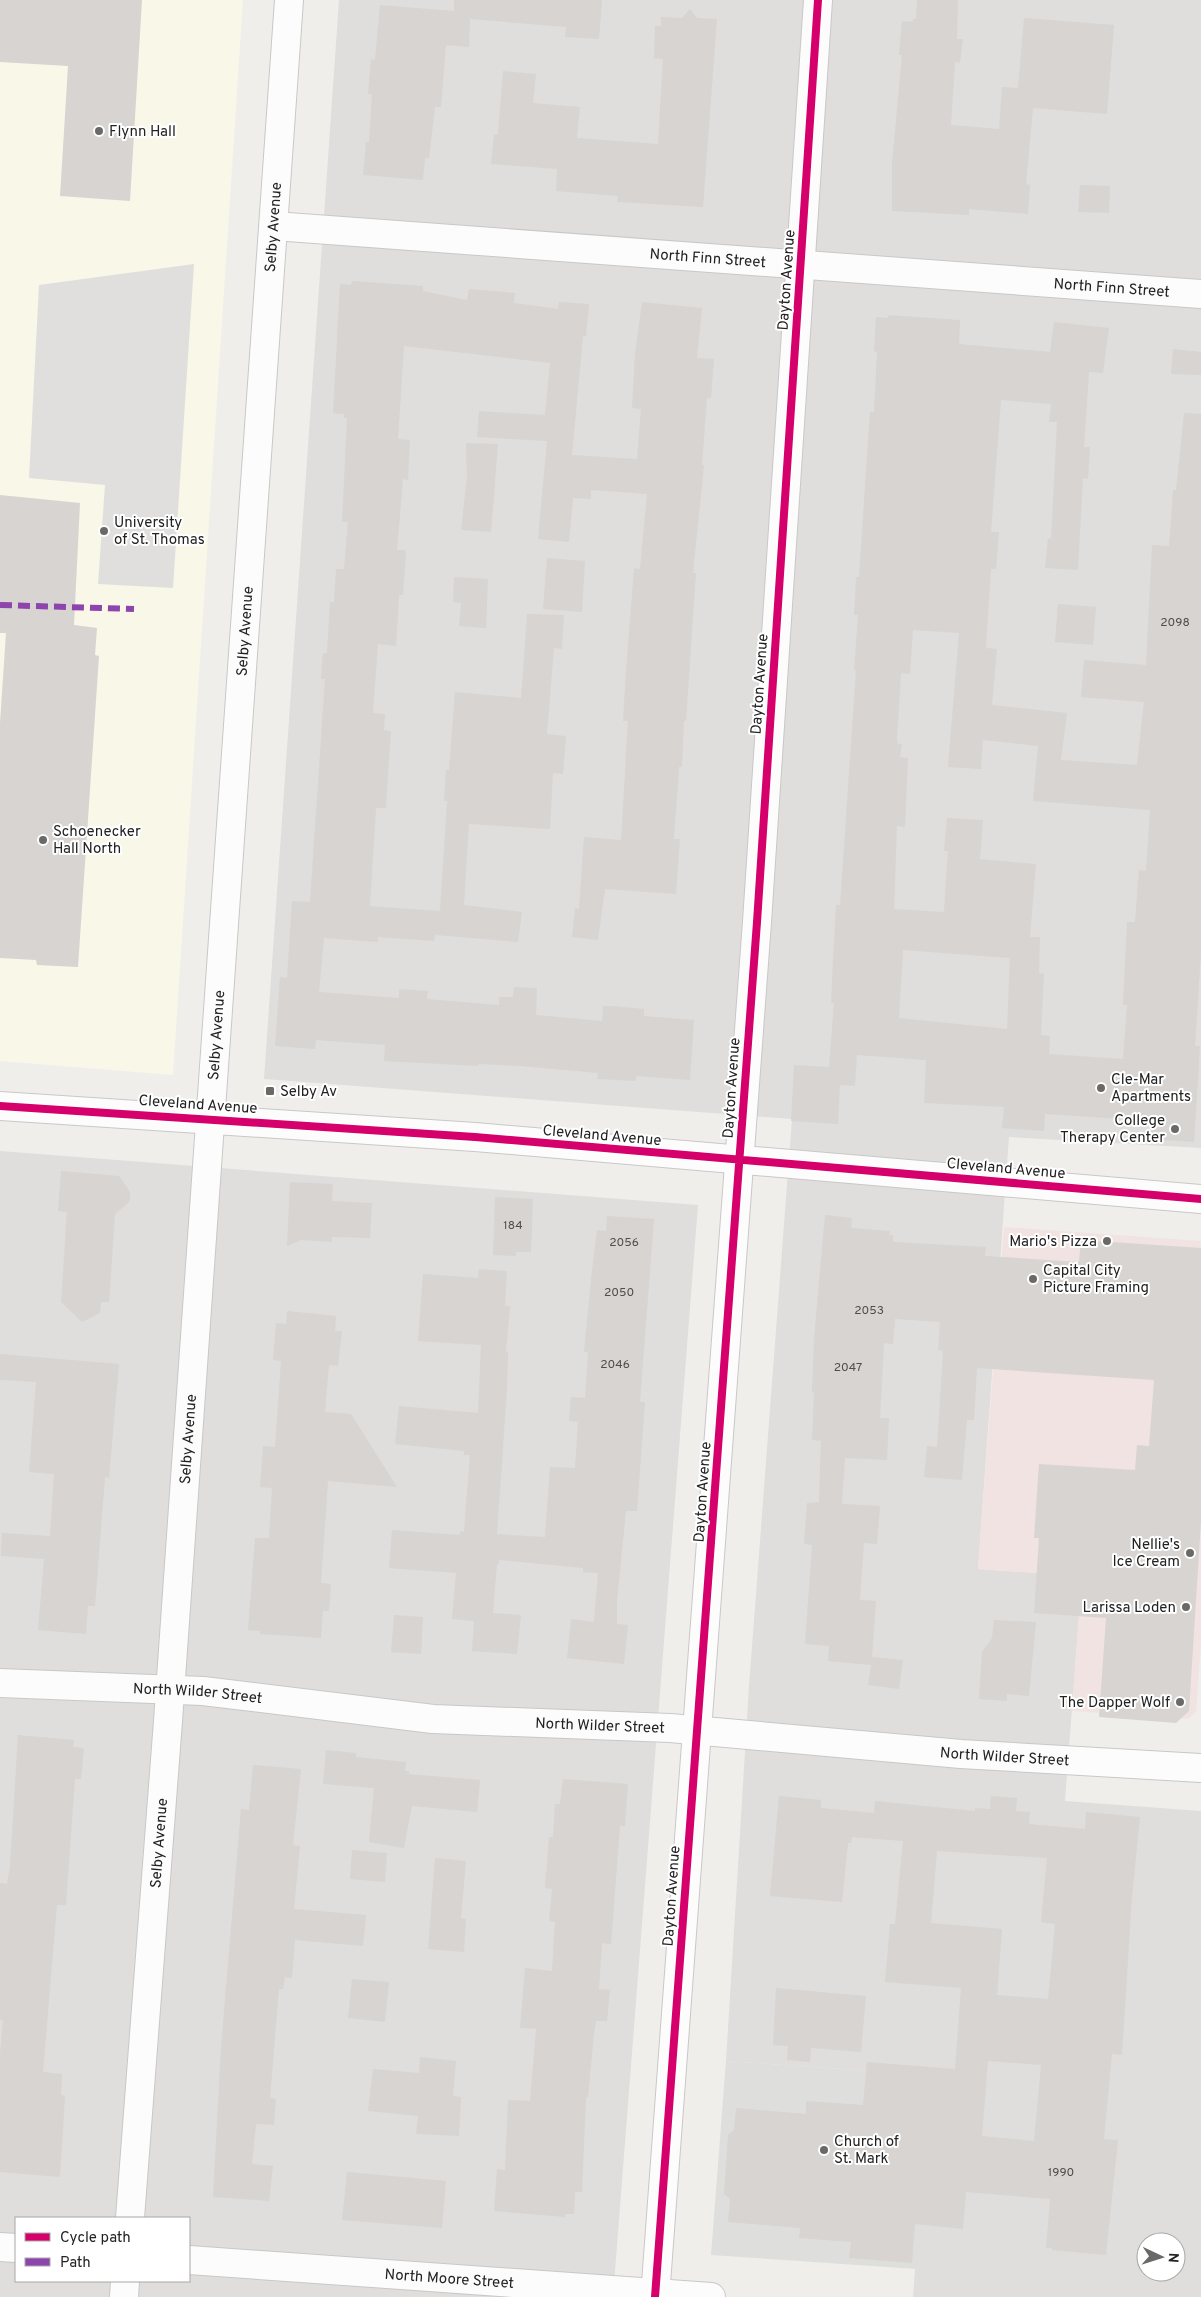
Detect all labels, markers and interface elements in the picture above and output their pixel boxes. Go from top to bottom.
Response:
place label: Flynn Hall [109,123,176,142]
marker: Flynn Hall [93,125,105,137]
street label: Selby Avenue [262,182,287,273]
street label: Dayton Avenue [774,229,801,331]
street label: North Finn Street [649,246,767,273]
street label: North Finn Street [1053,275,1170,303]
place label: University of St. Thomas [114,514,205,550]
marker: University of St. Thomas [98,525,110,537]
street label: Selby Avenue [233,586,259,677]
house number: 2098 [1160,615,1190,631]
street label: Dayton Avenue [747,633,774,735]
place label: Schoenecker Hall North [53,823,141,859]
marker: Schoenecker Hall North [37,834,49,846]
street label: Selby Avenue [205,990,230,1081]
street label: Dayton Avenue [719,1037,746,1139]
place label: Cle-Mar Apartments [1111,1071,1191,1107]
marker: Cle-Mar Apartments [1095,1082,1107,1094]
place label: Selby Av [280,1083,337,1102]
marker: Selby Av [264,1085,276,1097]
street label: Cleveland Avenue [138,1092,258,1119]
place label: College Therapy Center [1060,1112,1165,1148]
street label: Cleveland Avenue [542,1122,662,1151]
marker: College Therapy Center [1169,1123,1181,1135]
street label: Cleveland Avenue [946,1155,1066,1184]
house number: 184 [503,1218,523,1234]
place label: Mario's Pizza [1009,1233,1097,1252]
house number: 2056 [609,1235,639,1251]
marker: Mario's Pizza [1101,1235,1113,1247]
place label: Capital City Picture Framing [1043,1262,1149,1298]
marker: Capital City Picture Framing [1027,1273,1039,1285]
house number: 2050 [604,1285,634,1301]
house number: 2053 [854,1303,884,1319]
house number: 2046 [600,1357,630,1373]
house number: 2047 [834,1360,862,1376]
street label: Selby Avenue [177,1394,202,1485]
street label: Dayton Avenue [690,1441,717,1543]
place label: Nellie's Ice Cream [1113,1536,1180,1572]
marker: Nellie's Ice Cream [1184,1547,1196,1559]
place label: Larissa Loden [1083,1599,1176,1618]
marker: Larissa Loden [1180,1601,1192,1613]
street label: North Wilder Street [133,1680,263,1709]
place label: The Dapper Wolf [1059,1694,1170,1713]
marker: The Dapper Wolf [1174,1696,1186,1708]
street label: North Wilder Street [535,1715,665,1739]
street label: North Wilder Street [939,1744,1070,1771]
street label: Selby Avenue [147,1798,173,1889]
street label: Dayton Avenue [659,1845,686,1947]
place label: Church of St. Mark [834,2133,899,2169]
marker: Church of St. Mark [818,2144,830,2156]
house number: 1990 [1048,2165,1074,2181]
legend [15,2217,190,2282]
text: Cycle path [60,2229,131,2248]
north arrow [1136,2232,1186,2282]
text: N [1164,2252,1181,2263]
text: Path [60,2254,91,2273]
street label: North Moore Street [384,2266,515,2294]

